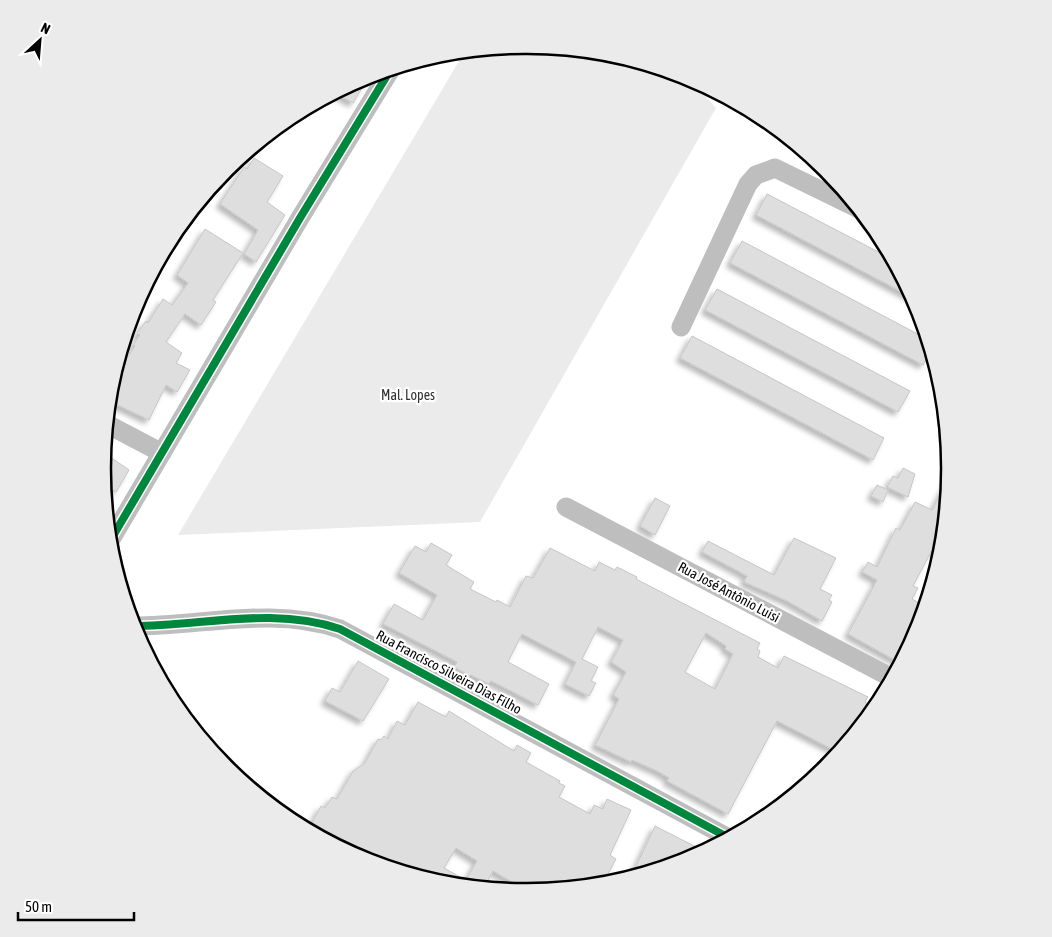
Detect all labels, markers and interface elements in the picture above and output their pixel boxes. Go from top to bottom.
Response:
north arrow [15,15,65,65]
text: N [38,19,53,37]
park label: Mal. Lopes [381,387,435,403]
street label: Rua José Antônio Luisi [676,558,782,626]
street label: Rua Francisco Silveira Dias Filho [374,627,524,717]
scale bar [18,890,134,922]
text: 50 m [25,898,52,915]

